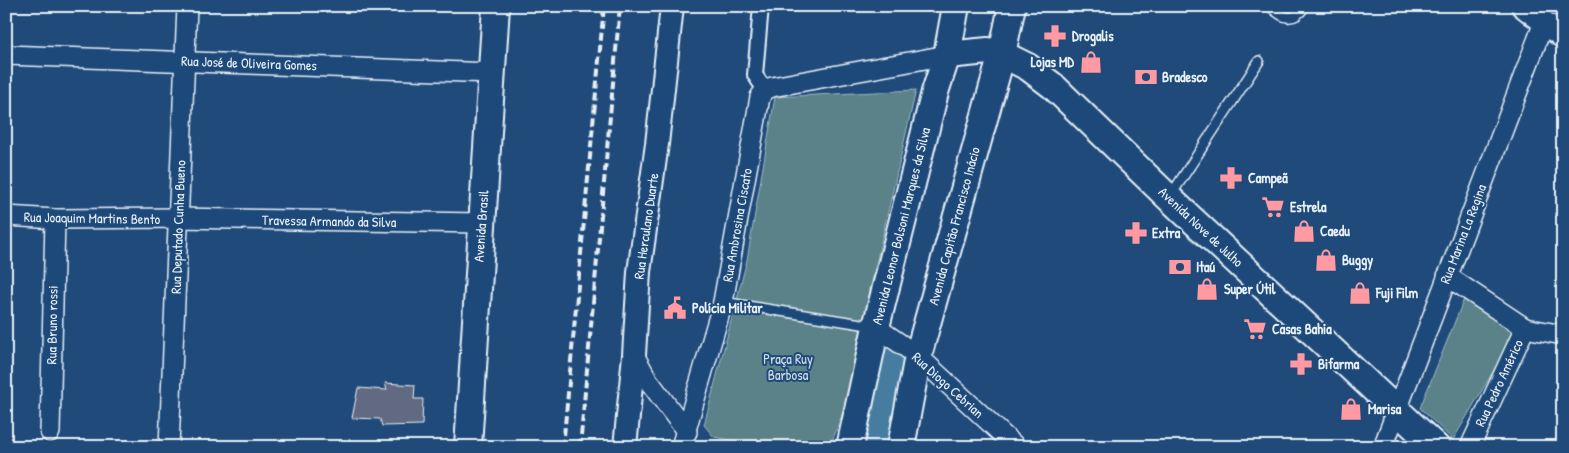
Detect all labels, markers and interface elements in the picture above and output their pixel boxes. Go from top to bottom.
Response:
pharmacy icon: Drogalis [1042,23,1068,49]
place label: Drogalis [1072,26,1114,47]
shop icon: Lojas MD [1078,49,1104,75]
street label: Rua José de Oliveira Gomes [181,51,317,74]
place label: Lojas MD [1031,52,1074,72]
bank icon: Bradesco [1133,64,1159,90]
place label: Bradesco [1162,67,1208,86]
street label: Avenida Leonor Bolsoni Marques da Silva [867,125,935,327]
street label: Avenida Capitão Francisco Inácio [923,144,985,307]
street label: Rua Deputado Cunha Bueno [166,160,190,294]
pharmacy icon: Campeã [1218,165,1244,191]
street label: Rua Ambrosina Ciscato [717,166,756,283]
place label: Campeã [1248,168,1288,189]
street label: Rua Herculano Duarte [629,171,662,280]
street label: Rua Marina La Regina [1435,181,1491,287]
street label: Avenida Nove de Julho [1155,182,1248,271]
street label: Avenida Brasil [469,189,493,262]
supermarket icon: Estrela [1260,194,1286,220]
place label: Estrela [1290,197,1327,216]
street label: Rua Joaquim Martins Bento [24,207,161,229]
street label: Travessa Armando da Silva [262,210,397,231]
shop icon: Caedu [1291,218,1317,244]
pharmacy icon: Extra [1123,220,1149,246]
place label: Caedu [1320,221,1350,240]
place label: Extra [1152,223,1181,242]
shop icon: Buggy [1313,247,1339,273]
place label: Buggy [1342,250,1373,271]
bank icon: Itaú [1167,254,1193,280]
place label: Itaú [1196,257,1216,276]
shop icon: Super Útil [1194,276,1220,302]
place label: Super Útil [1224,279,1276,300]
shop icon: Fuji Film [1347,280,1373,306]
place label: Fuji Film [1375,283,1419,303]
street label: Rua Bruno rossi [41,285,62,365]
public building icon: Polícia Militar [662,295,688,321]
place label: Polícia Militar [692,298,763,317]
supermarket icon: Casas Bahia [1242,316,1268,342]
place label: Casas Bahia [1272,319,1332,338]
street label: Rua Pedro Américo [1470,336,1527,429]
street label: Rua Diogo Cebrian [908,347,988,423]
park label: Praça Ruy Barbosa [763,349,813,384]
pharmacy icon: Bifarma [1288,351,1314,377]
place label: Bifarma [1318,354,1360,373]
shop icon: Marisa [1338,396,1364,422]
place label: Marisa [1368,399,1402,418]

